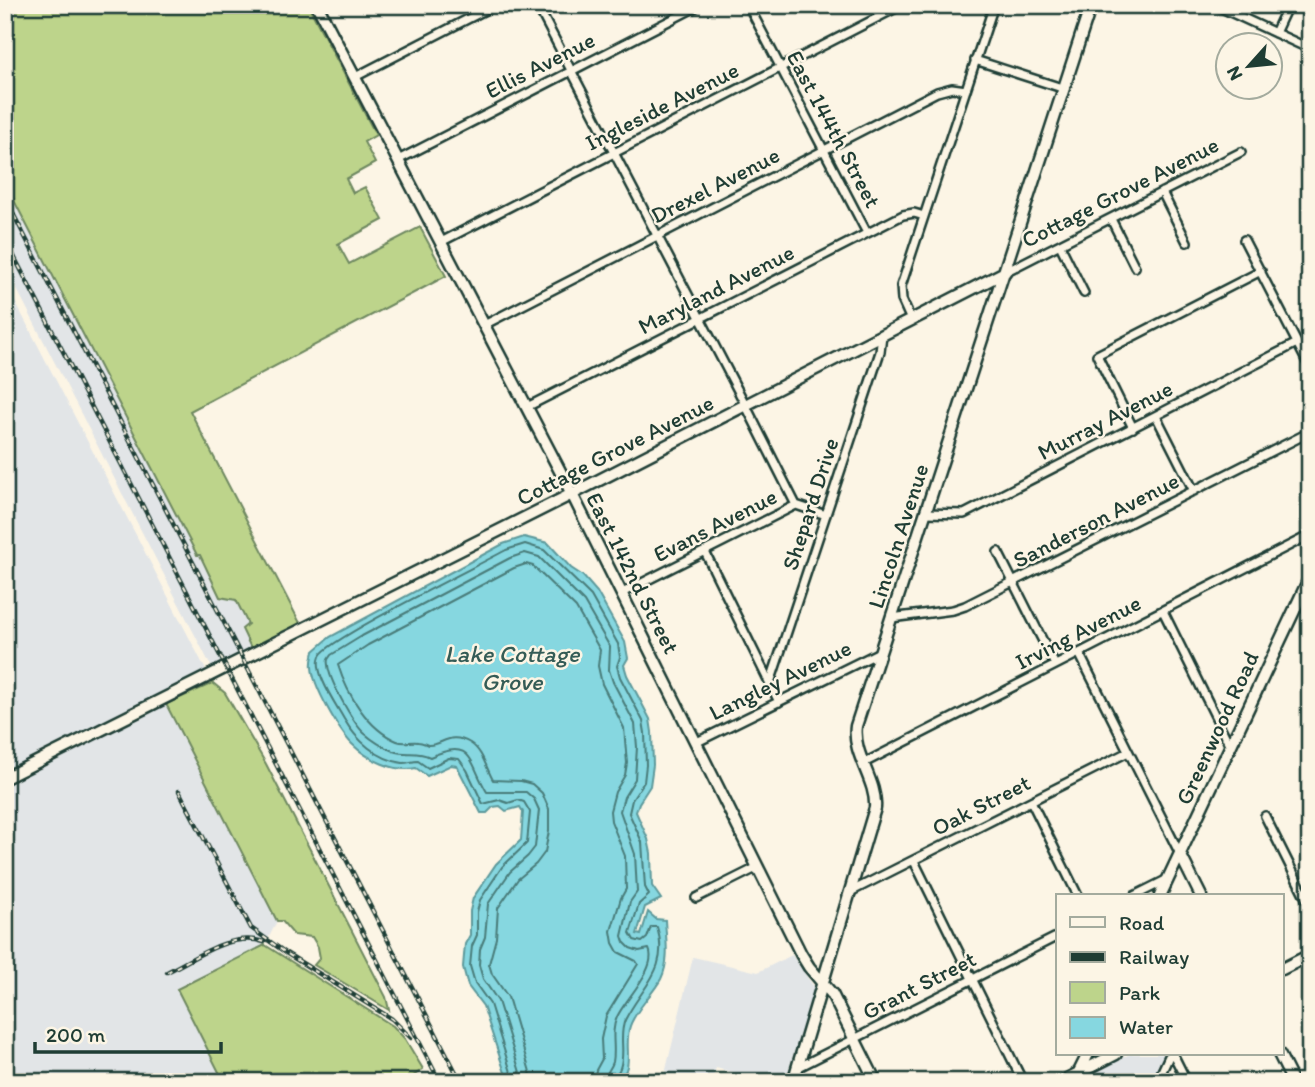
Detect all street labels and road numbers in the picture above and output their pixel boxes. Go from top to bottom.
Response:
street label: Ellis Avenue [480,25,600,105]
street label: East 144th Street [781,45,887,213]
street label: Ingleside Avenue [581,55,743,157]
street label: Cottage Grove Avenue [1017,130,1223,254]
street label: Drexel Avenue [646,141,784,229]
street label: Maryland Avenue [633,238,799,340]
street label: Murray Avenue [1033,374,1177,466]
street label: Cottage Grove Avenue [512,388,718,512]
street label: Shepard Drive [775,434,845,574]
street label: Lincoln Avenue [861,460,935,612]
street label: Sanderson Avenue [1008,466,1184,574]
street label: Evans Avenue [648,482,782,568]
street label: East 142nd Street [580,488,686,658]
street label: Irving Avenue [1010,588,1146,676]
street label: Langley Avenue [704,633,856,727]
street label: Greenwood Road [1169,647,1265,809]
street label: Oak Street [927,768,1035,842]
street label: Grant Street [857,944,981,1026]

